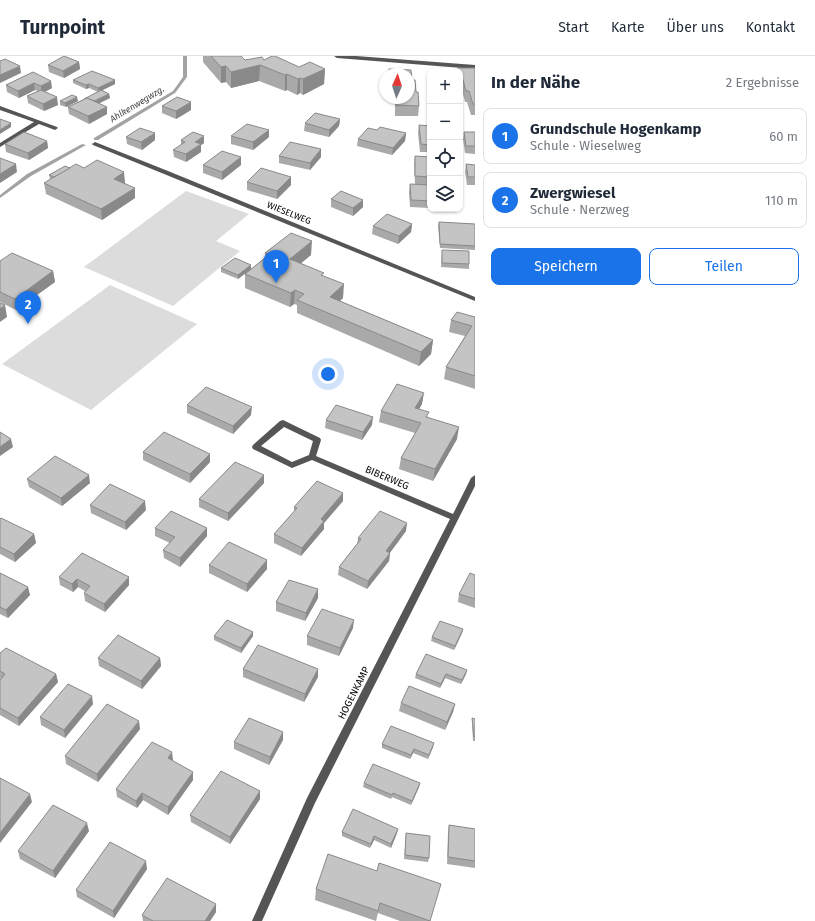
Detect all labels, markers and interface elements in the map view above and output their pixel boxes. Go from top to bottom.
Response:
text: Turnpoint [20,16,105,39]
text: Start [558,19,589,36]
text: Karte [611,19,645,36]
text: Über uns [667,19,724,36]
text: Kontakt [746,19,795,36]
north arrow [379,68,415,104]
map controls [427,68,463,212]
button: + [427,68,463,104]
text: In der Nähe [491,72,580,93]
text: 2 Ergebnisse [726,75,799,90]
water label: Ahlkenwegwzg. [107,84,166,125]
button: − [427,104,463,140]
text: Grundschule Hogenkamp [530,120,701,138]
text: 1 [502,129,508,144]
text: 60 m [769,129,798,144]
text: Schule · Wieselweg [530,138,641,153]
button: locate [427,140,463,176]
button: layers [427,176,463,212]
text: Zwergwiesel [530,184,615,202]
text: 2 [502,193,508,208]
text: 110 m [765,193,798,208]
street label: WIESELWEG [266,200,313,226]
text: Schule · Nerzweg [530,202,629,217]
button: Speichern [491,248,641,285]
button: Teilen [649,248,799,285]
pin: 1 [263,250,289,283]
pin: 2 [15,291,41,324]
your location [318,364,338,384]
street label: BIBERWEG [363,463,411,493]
street label: HOGENKAMP [336,665,372,721]

